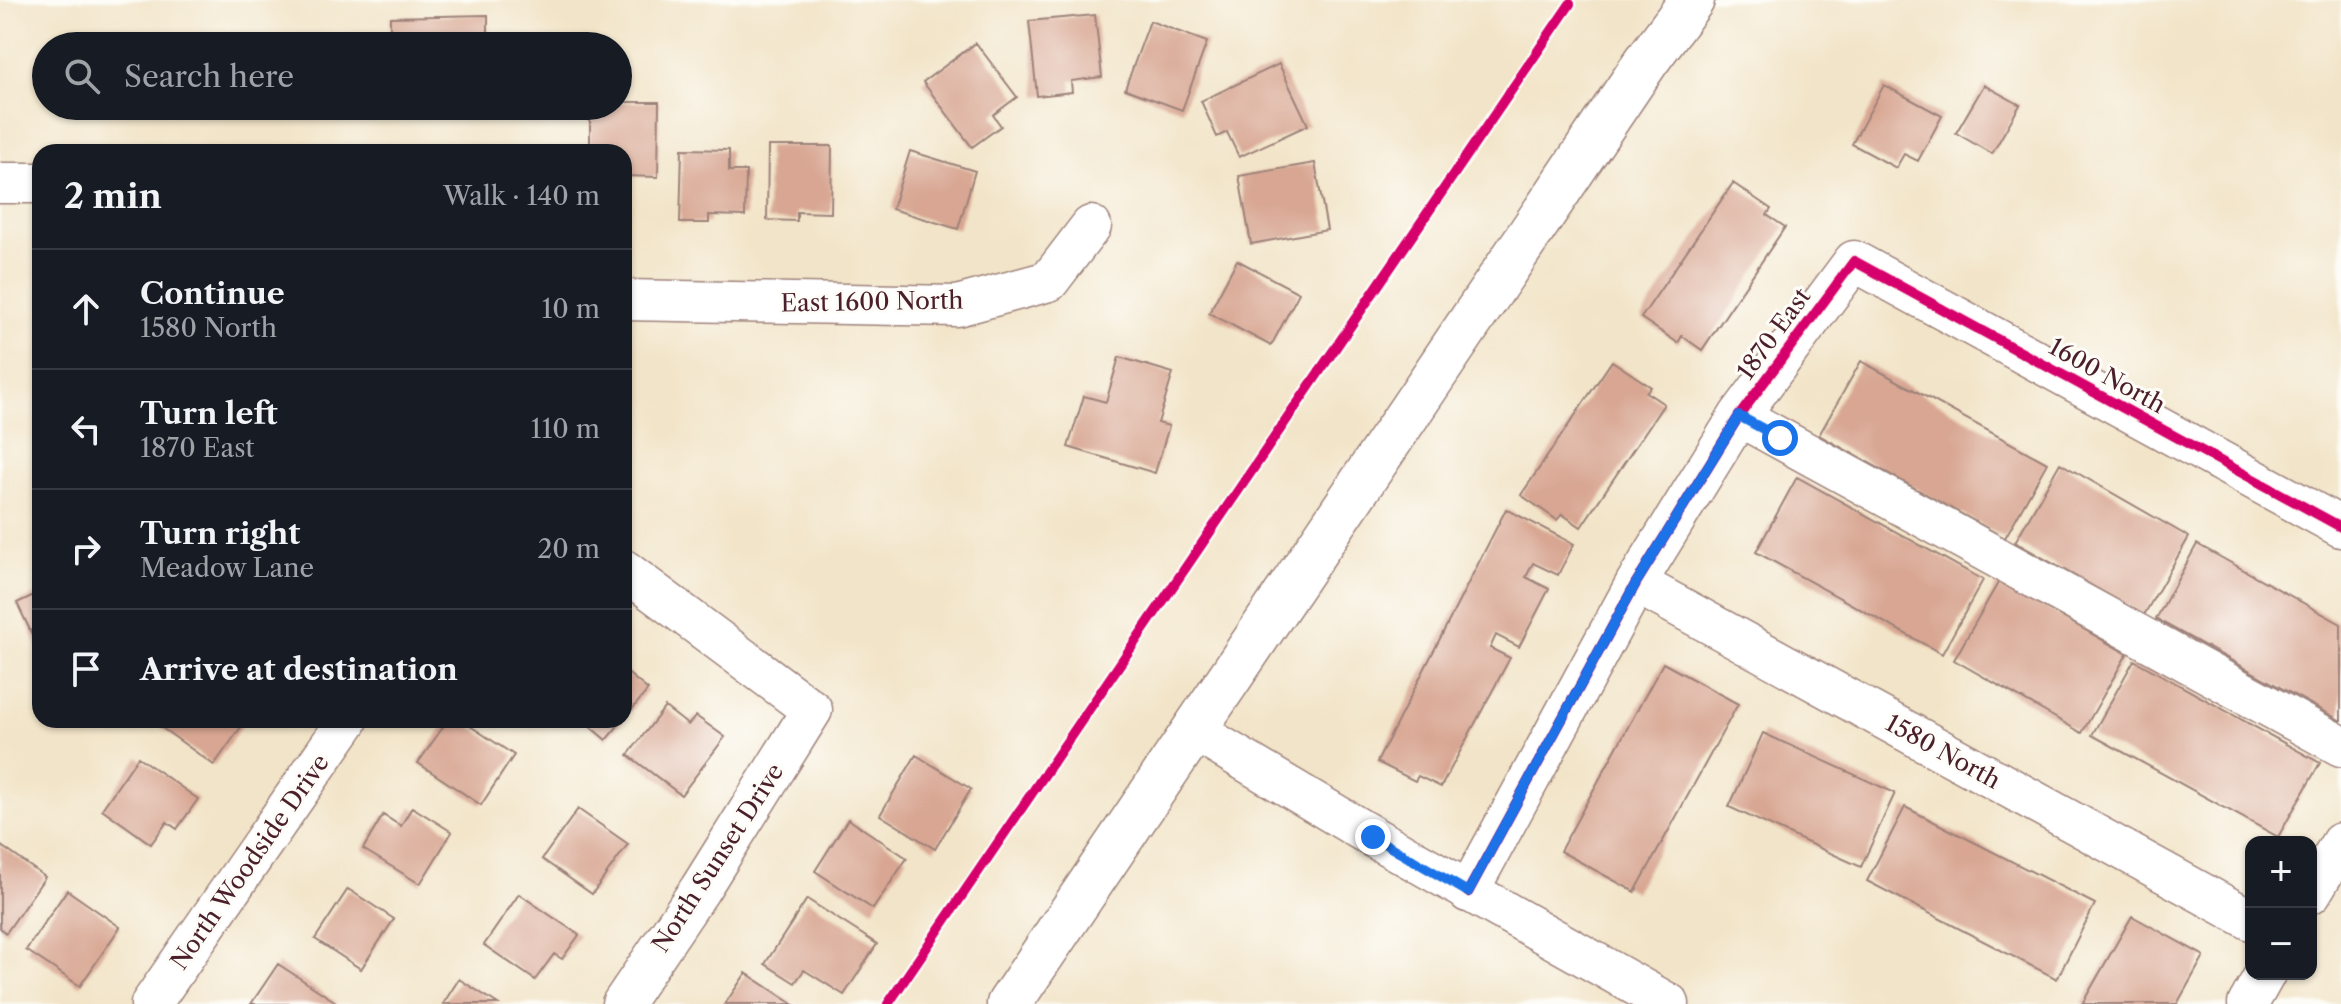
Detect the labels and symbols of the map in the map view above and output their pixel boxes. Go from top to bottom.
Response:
street label: 1870 East [1731,282,1817,385]
street label: East 1600 North [780,285,964,318]
street label: 1600 North [2044,332,2170,419]
route start [1762,420,1798,456]
street label: 1580 North [1881,708,2006,795]
street label: North Woodside Drive [164,749,335,975]
street label: North Sunset Drive [646,758,789,958]
route end [1355,819,1391,855]

